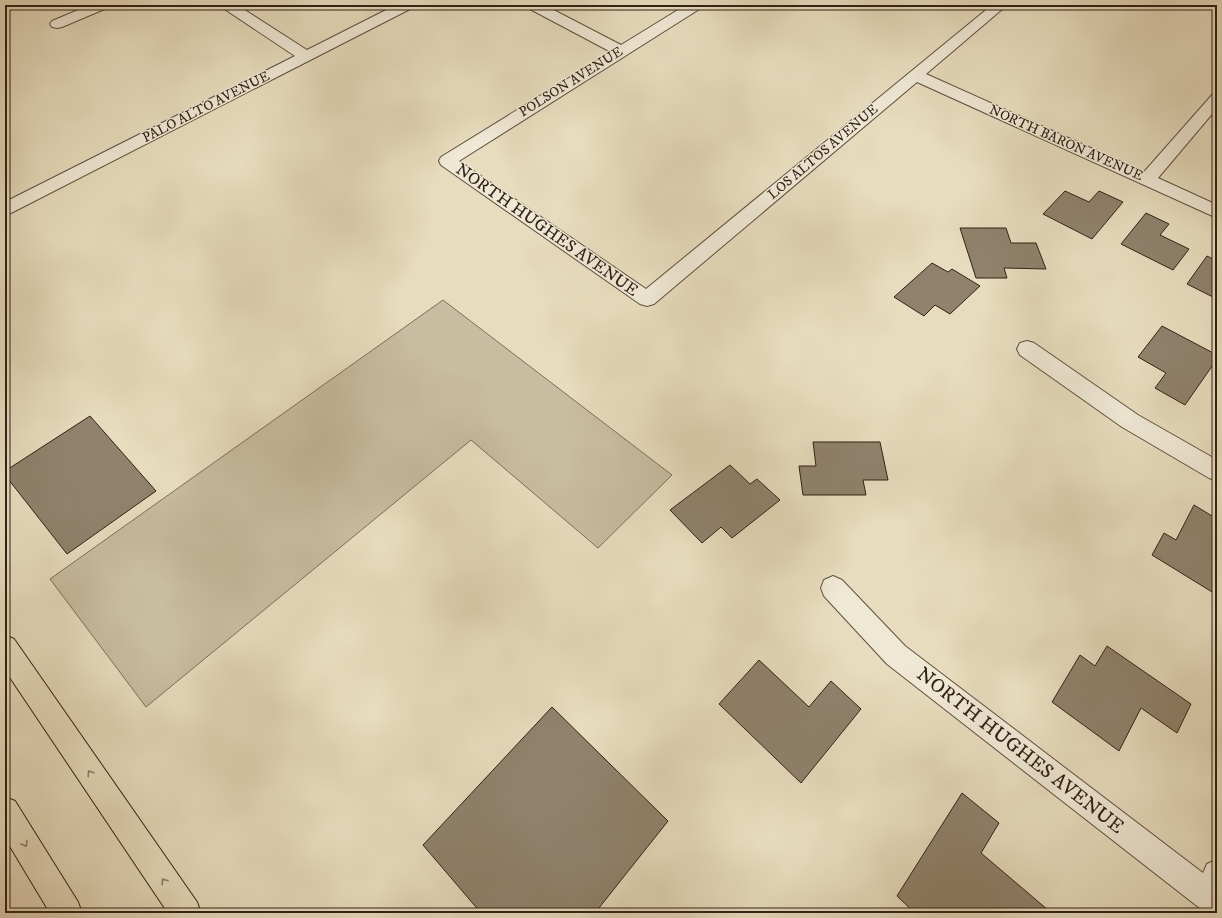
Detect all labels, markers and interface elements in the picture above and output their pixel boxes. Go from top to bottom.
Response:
street label: POLSON AVENUE [516,43,626,121]
street label: PALO ALTO AVENUE [139,67,273,147]
street label: LOS ALTOS AVENUE [764,100,882,203]
street label: NORTH BARON AVENUE [986,101,1146,185]
street label: NORTH HUGHES AVENUE [451,158,643,302]
street label: NORTH HUGHES AVENUE [911,662,1129,840]
one-way arrow [88,771,95,778]
one-way arrow [21,840,28,847]
one-way arrow [161,878,169,885]

